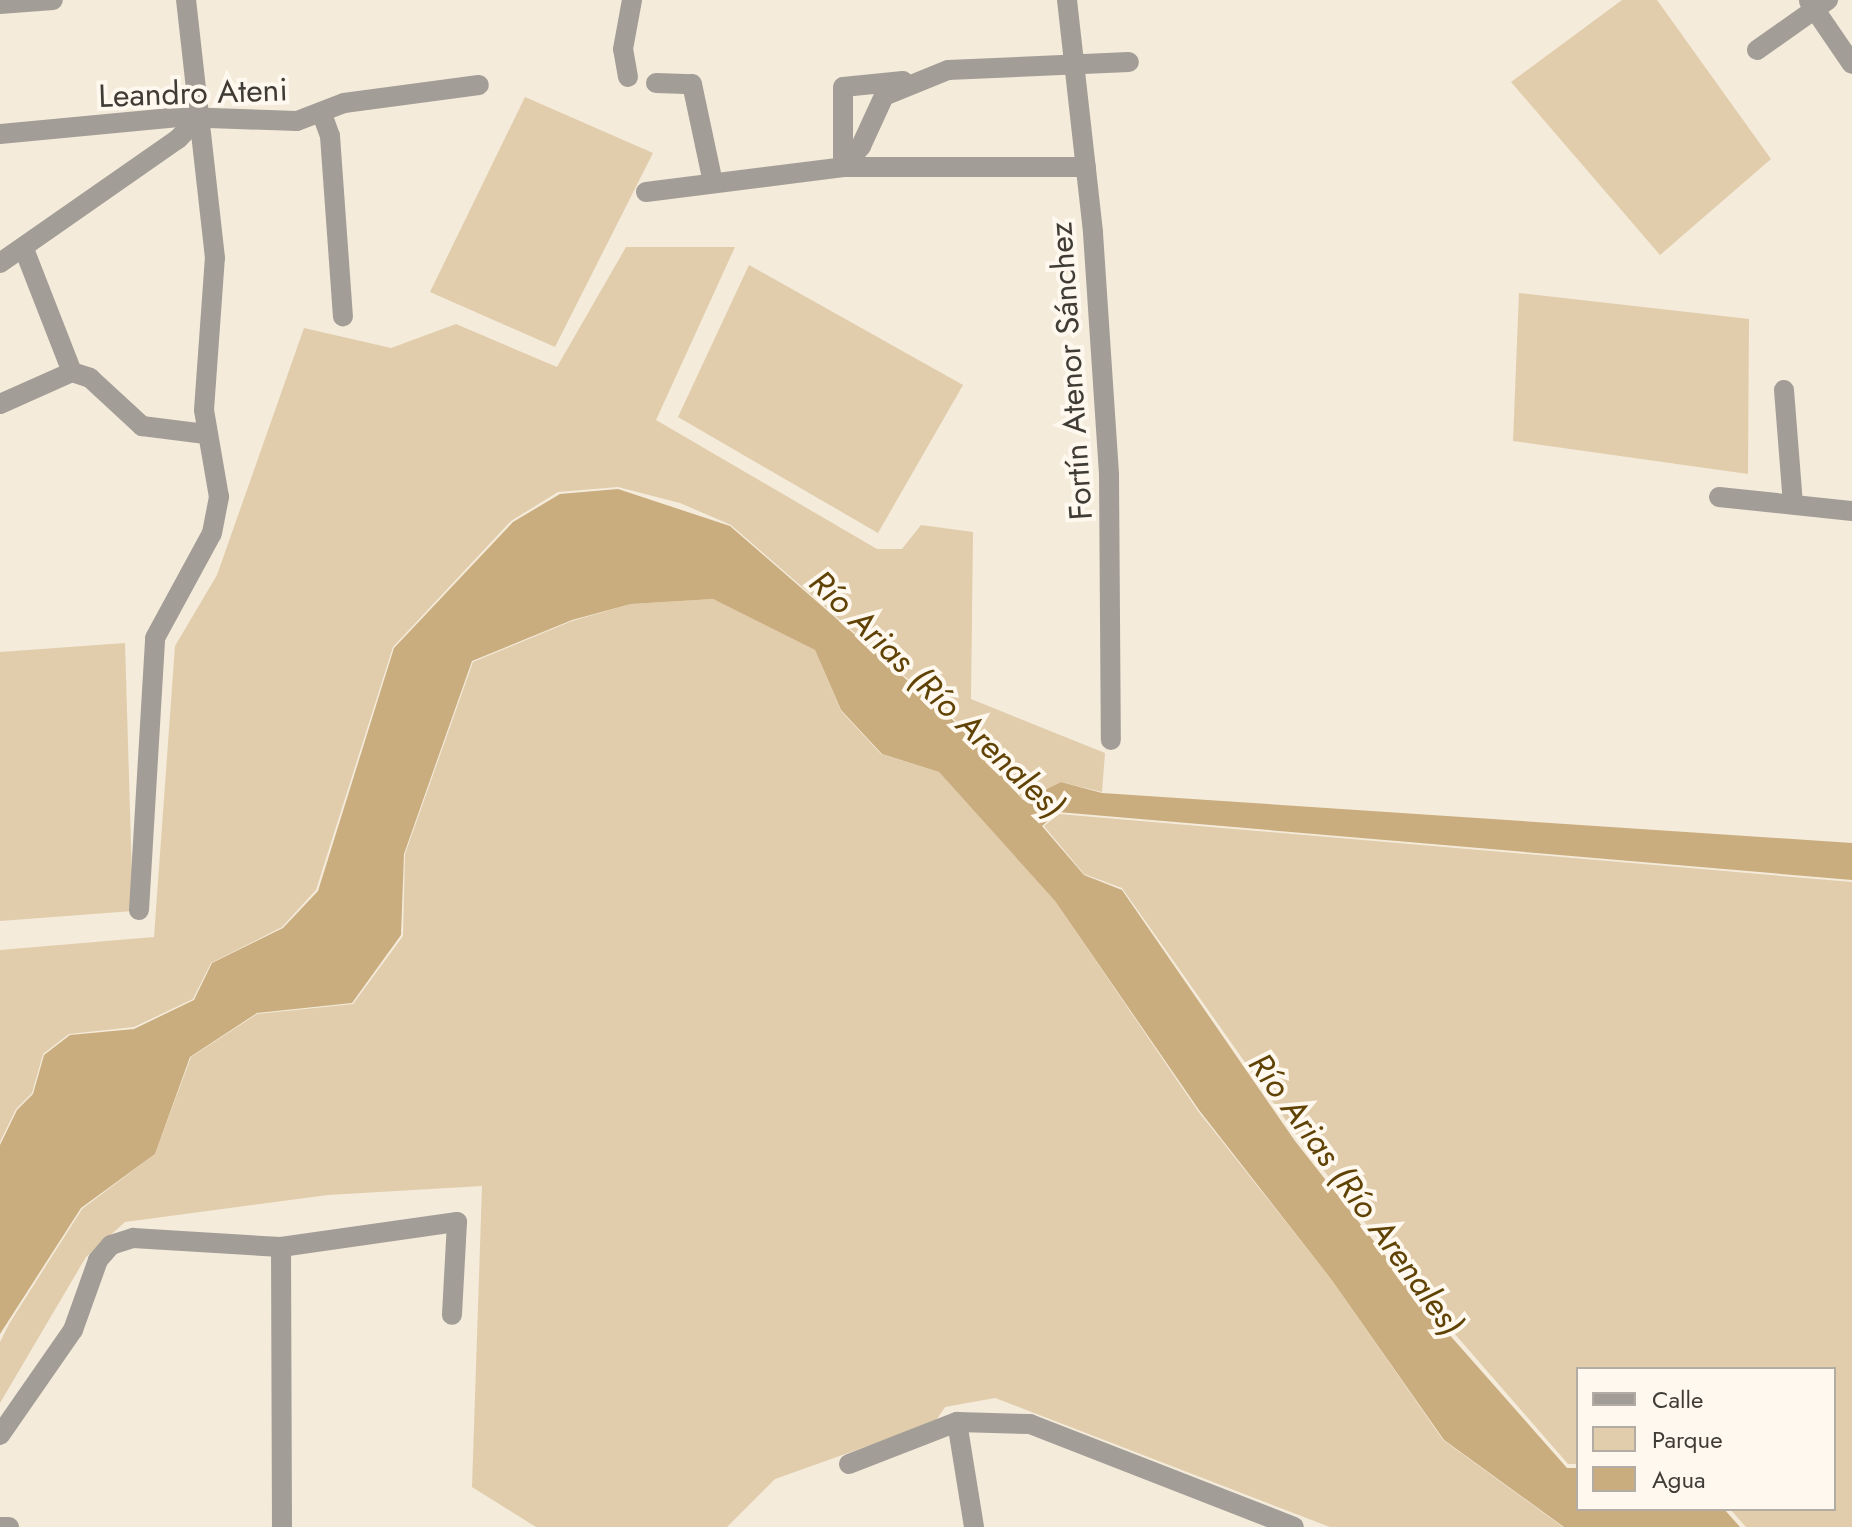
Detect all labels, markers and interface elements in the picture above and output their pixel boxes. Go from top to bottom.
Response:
street label: Leandro Ateni [98,71,288,115]
street label: Fortín Atenor Sánchez [1041,221,1101,521]
water label: Río Arias (Río Arenales) [801,562,1073,826]
water label: Río Arias (Río Arenales) [1240,1045,1472,1343]
legend [1576,1367,1836,1511]
text: Calle [1652,1382,1703,1417]
text: Parque [1652,1422,1723,1457]
text: Agua [1652,1462,1706,1497]

